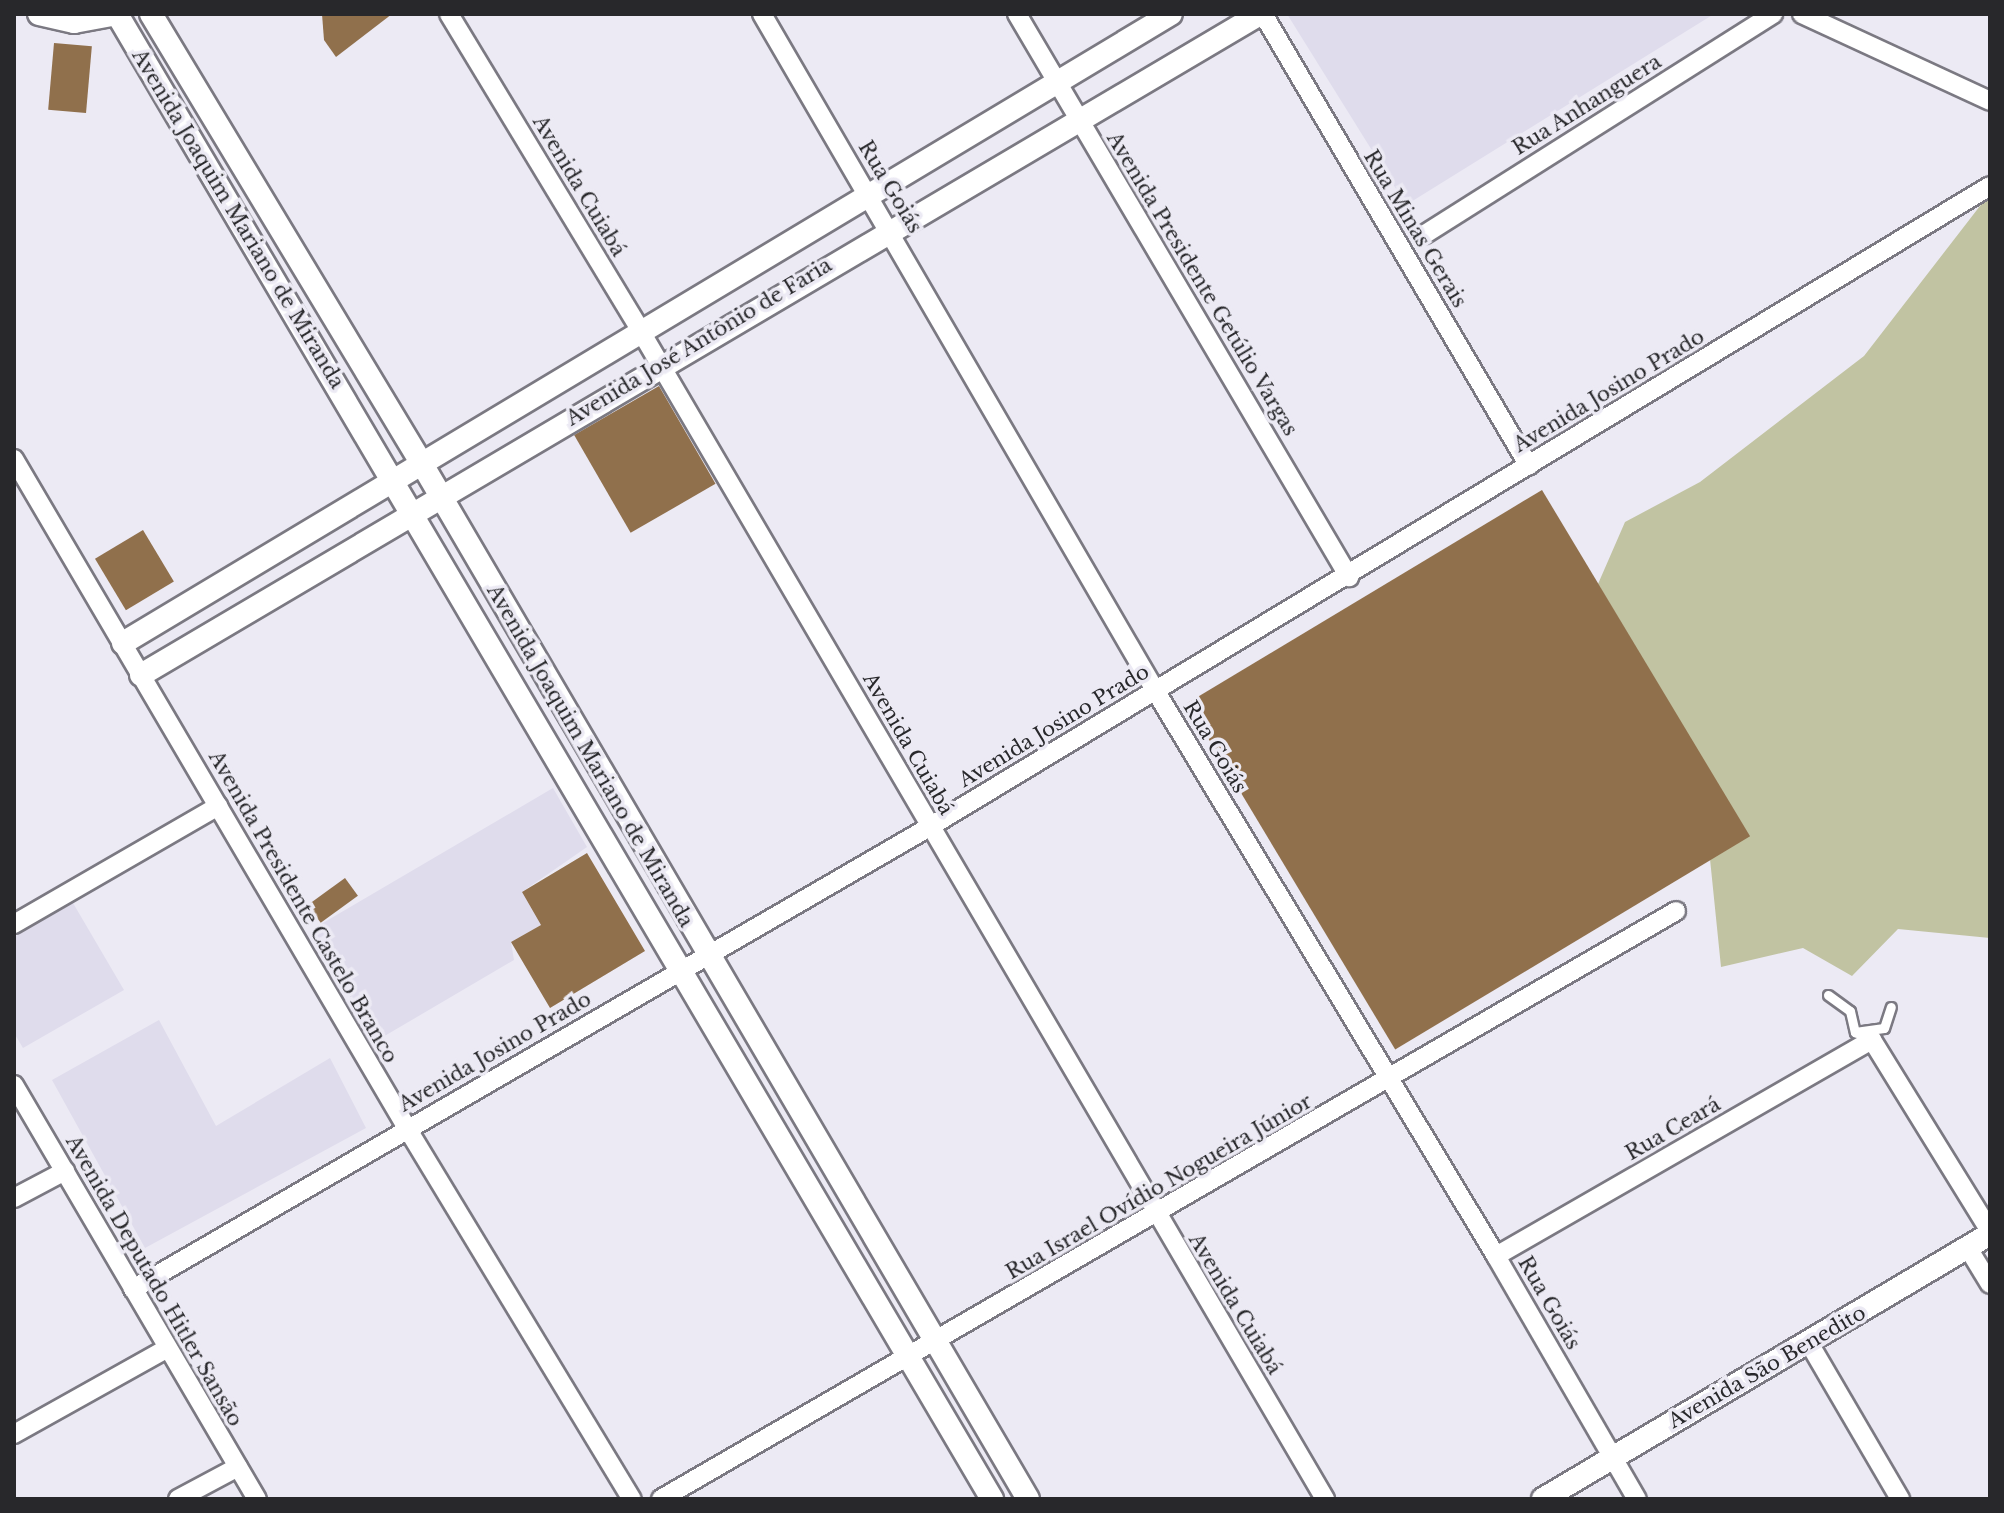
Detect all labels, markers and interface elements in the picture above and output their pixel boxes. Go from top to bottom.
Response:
street label: Avenida Joaquim Mariano de Miranda [127,45,349,393]
street label: Rua Anhanguera [1508,49,1666,161]
street label: Avenida Cuiabá [528,111,630,261]
street label: Avenida Presidente Getúlio Vargas [1101,127,1303,441]
street label: Rua Goiás [853,136,927,238]
street label: Rua Minas Gerais [1358,146,1472,312]
street label: Avenida José Antônio de Faria [562,253,836,431]
street label: Avenida Josino Prado [1509,324,1709,458]
street label: Avenida Joaquim Mariano de Miranda [482,580,698,932]
street label: Avenida Josino Prado [954,659,1154,793]
street label: Avenida Cuiabá [858,669,958,819]
street label: Rua Goiás [1178,696,1252,798]
street label: Avenida Presidente Castelo Branco [203,747,403,1067]
street label: Avenida Josino Prado [394,987,596,1117]
street label: Rua Israel Ovídio Nogueira Júnior [1002,1089,1316,1285]
street label: Rua Ceará [1621,1092,1725,1166]
street label: Avenida Deputado Hitler Sansão [60,1131,248,1431]
street label: Avenida Cuiabá [1184,1229,1286,1379]
street label: Rua Goiás [1513,1252,1585,1354]
street label: Avenida São Benedito [1664,1301,1870,1433]

